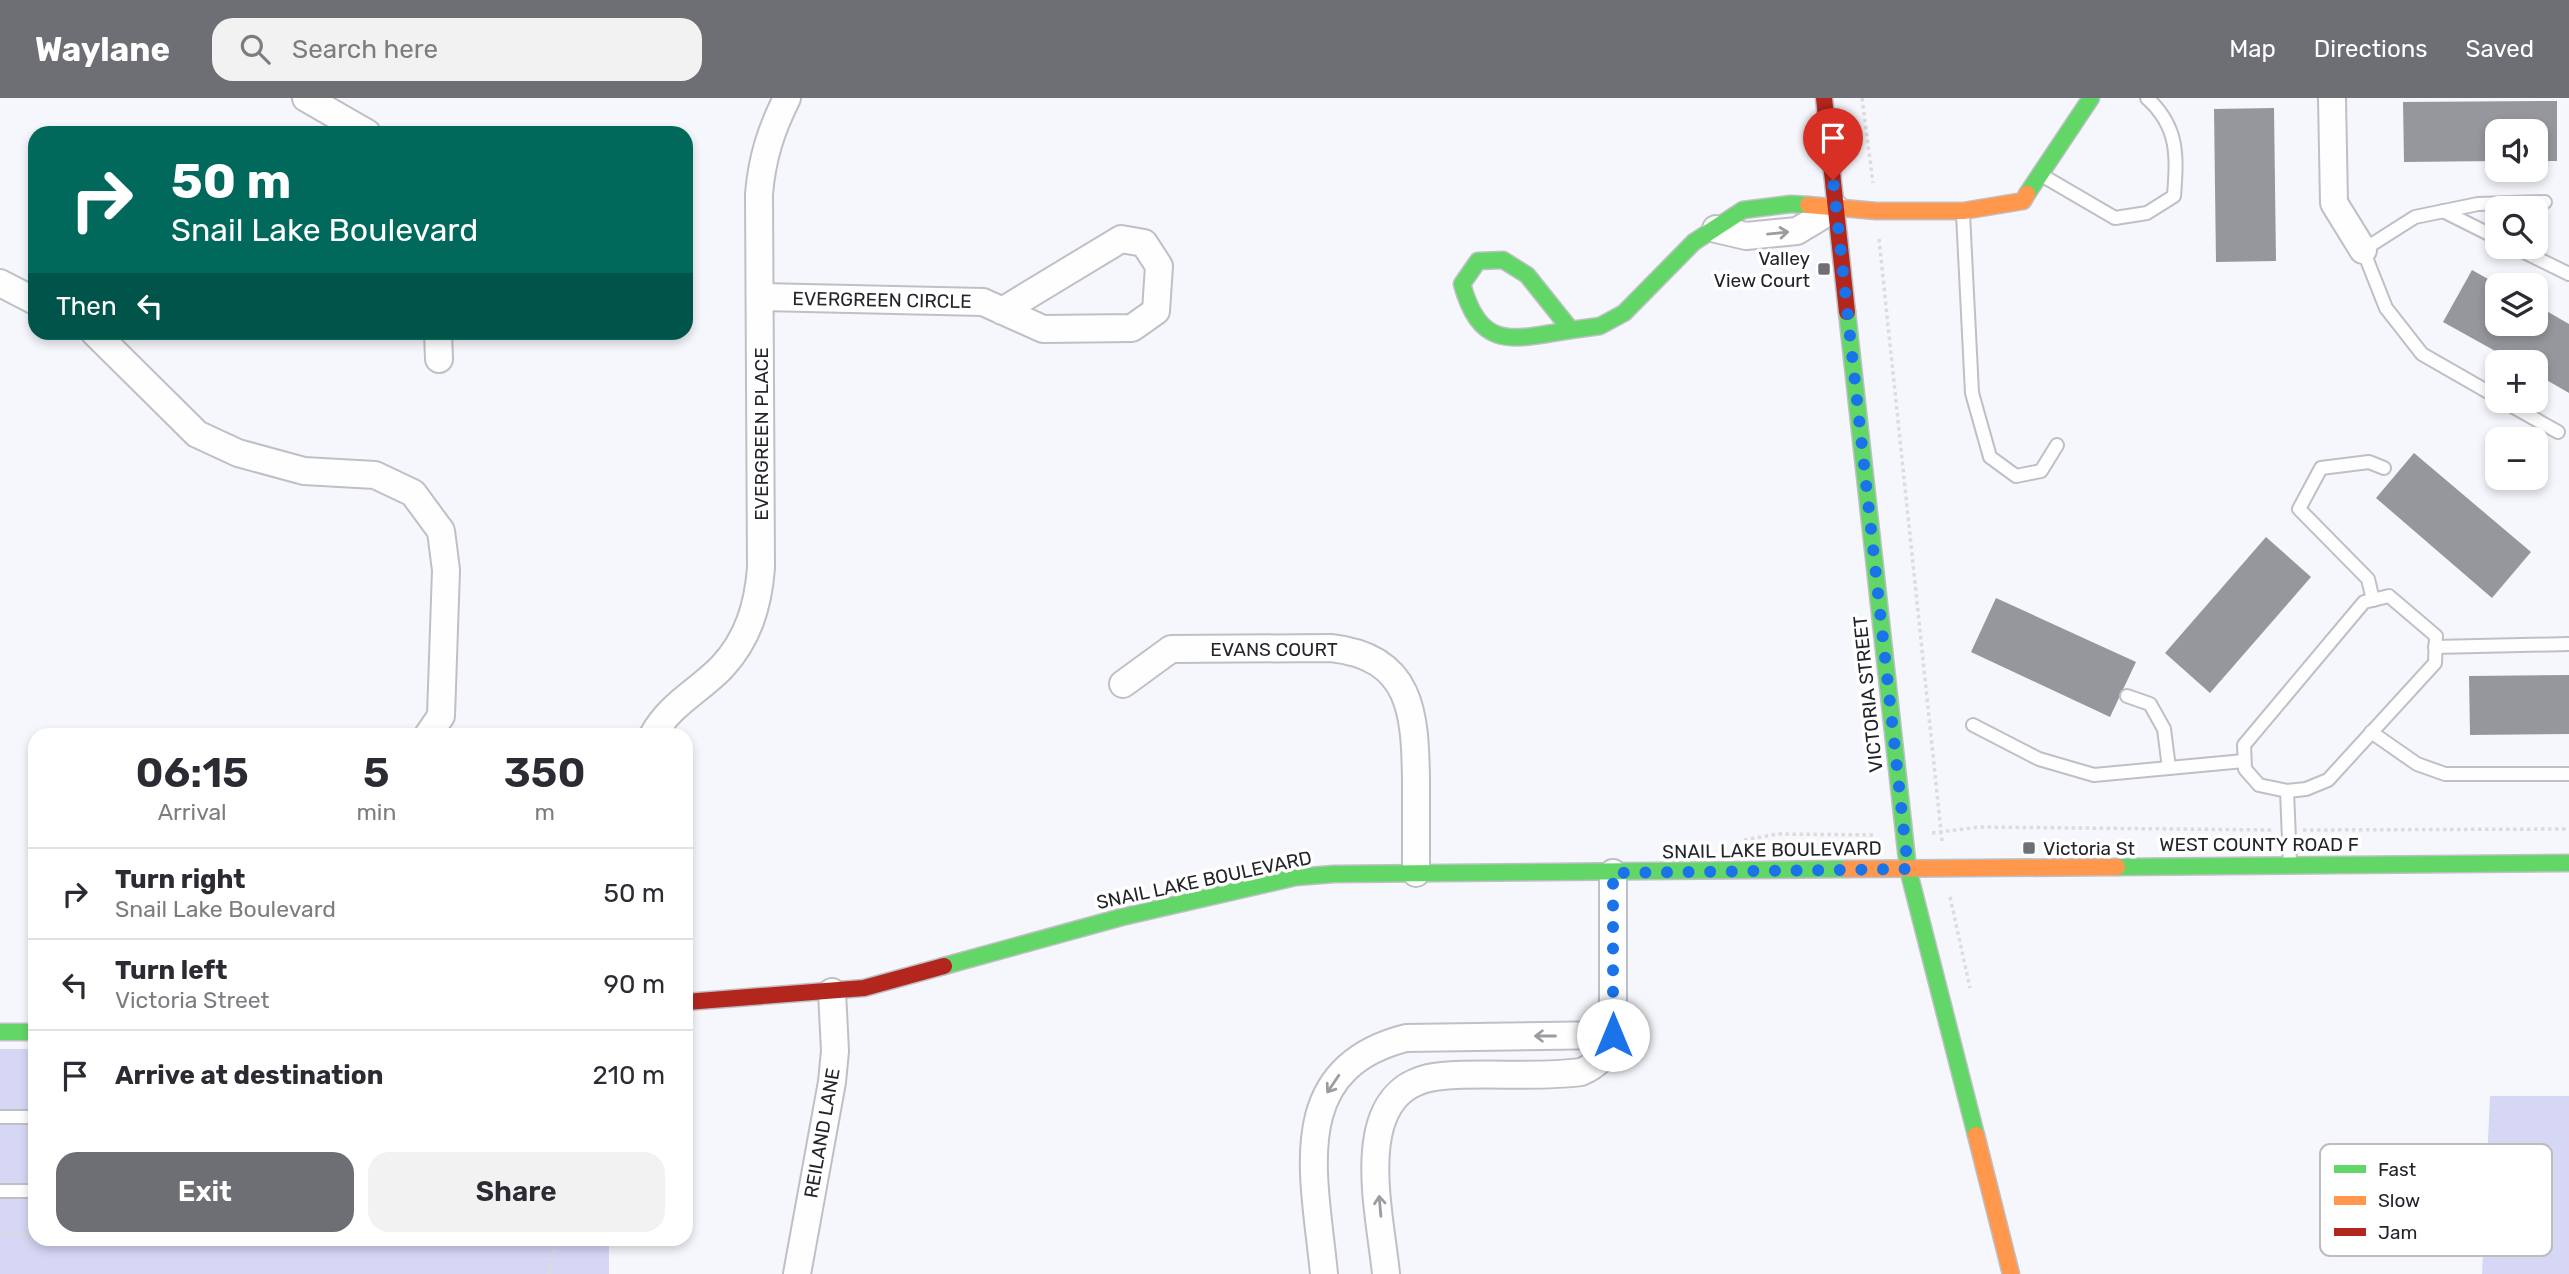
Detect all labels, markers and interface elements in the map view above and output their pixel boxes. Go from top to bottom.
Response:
search box [212,18,702,81]
text: Waylane [35,30,170,69]
icon: search [236,30,274,68]
text: Search here [292,34,438,65]
text: Map [2229,35,2276,63]
text: Directions [2314,35,2427,63]
text: Saved [2465,35,2534,63]
pin [1803,108,1863,180]
icon: arrive [1814,119,1852,157]
map controls [2485,119,2548,490]
button: sound [2485,119,2548,182]
text: 50 m [171,152,291,210]
icon: right [56,154,147,245]
button: search [2485,196,2548,259]
text: Snail Lake Boulevard [171,211,478,249]
one-way arrow [1767,226,1789,239]
place label: Valley View Court [1714,247,1811,292]
marker: Valley View Court [1816,261,1832,277]
button: layers [2485,273,2548,336]
icon: left [131,287,169,325]
street label: EVERGREEN CIRCLE [792,287,972,313]
text: Then [56,291,117,322]
street label: EVERGREEN PLACE [750,347,773,521]
button: + [2485,350,2548,413]
button: − [2485,427,2548,490]
street label: VICTORIA STREET [1848,614,1888,774]
street label: EVANS COURT [1210,638,1338,661]
text: 06:15 [135,748,249,798]
text: 5 [363,748,390,798]
text: 350 [504,748,585,798]
text: Arrival [158,798,227,826]
text: min [356,798,396,826]
text: m [534,798,555,826]
street label: WEST COUNTY ROAD F [2159,833,2359,856]
street label: SNAIL LAKE BOULEVARD [1662,837,1882,863]
place label: Victoria St [2043,837,2136,860]
marker: Victoria St [2021,840,2037,856]
street label: SNAIL LAKE BOULEVARD [1094,846,1314,914]
text: Turn right [115,864,245,895]
icon: right [56,875,94,913]
text: 50 m [604,878,665,909]
text: Snail Lake Boulevard [115,895,336,923]
text: Turn left [115,955,227,986]
icon: left [56,966,94,1004]
text: 90 m [604,969,665,1000]
text: Victoria Street [115,986,270,1014]
position arrow [1576,998,1650,1072]
one-way arrow [1534,1029,1557,1043]
icon: arrive [56,1057,94,1095]
text: Arrive at destination [115,1060,383,1091]
text: 210 m [593,1060,665,1091]
street label: REILAND LANE [799,1066,845,1200]
one-way arrow [1326,1073,1340,1093]
legend [2320,1144,2552,1256]
button: Exit [56,1152,354,1232]
button: Share [368,1152,665,1232]
text: Fast [2378,1158,2417,1181]
text: Slow [2378,1189,2420,1212]
one-way arrow [1373,1195,1386,1218]
text: Jam [2378,1221,2417,1244]

